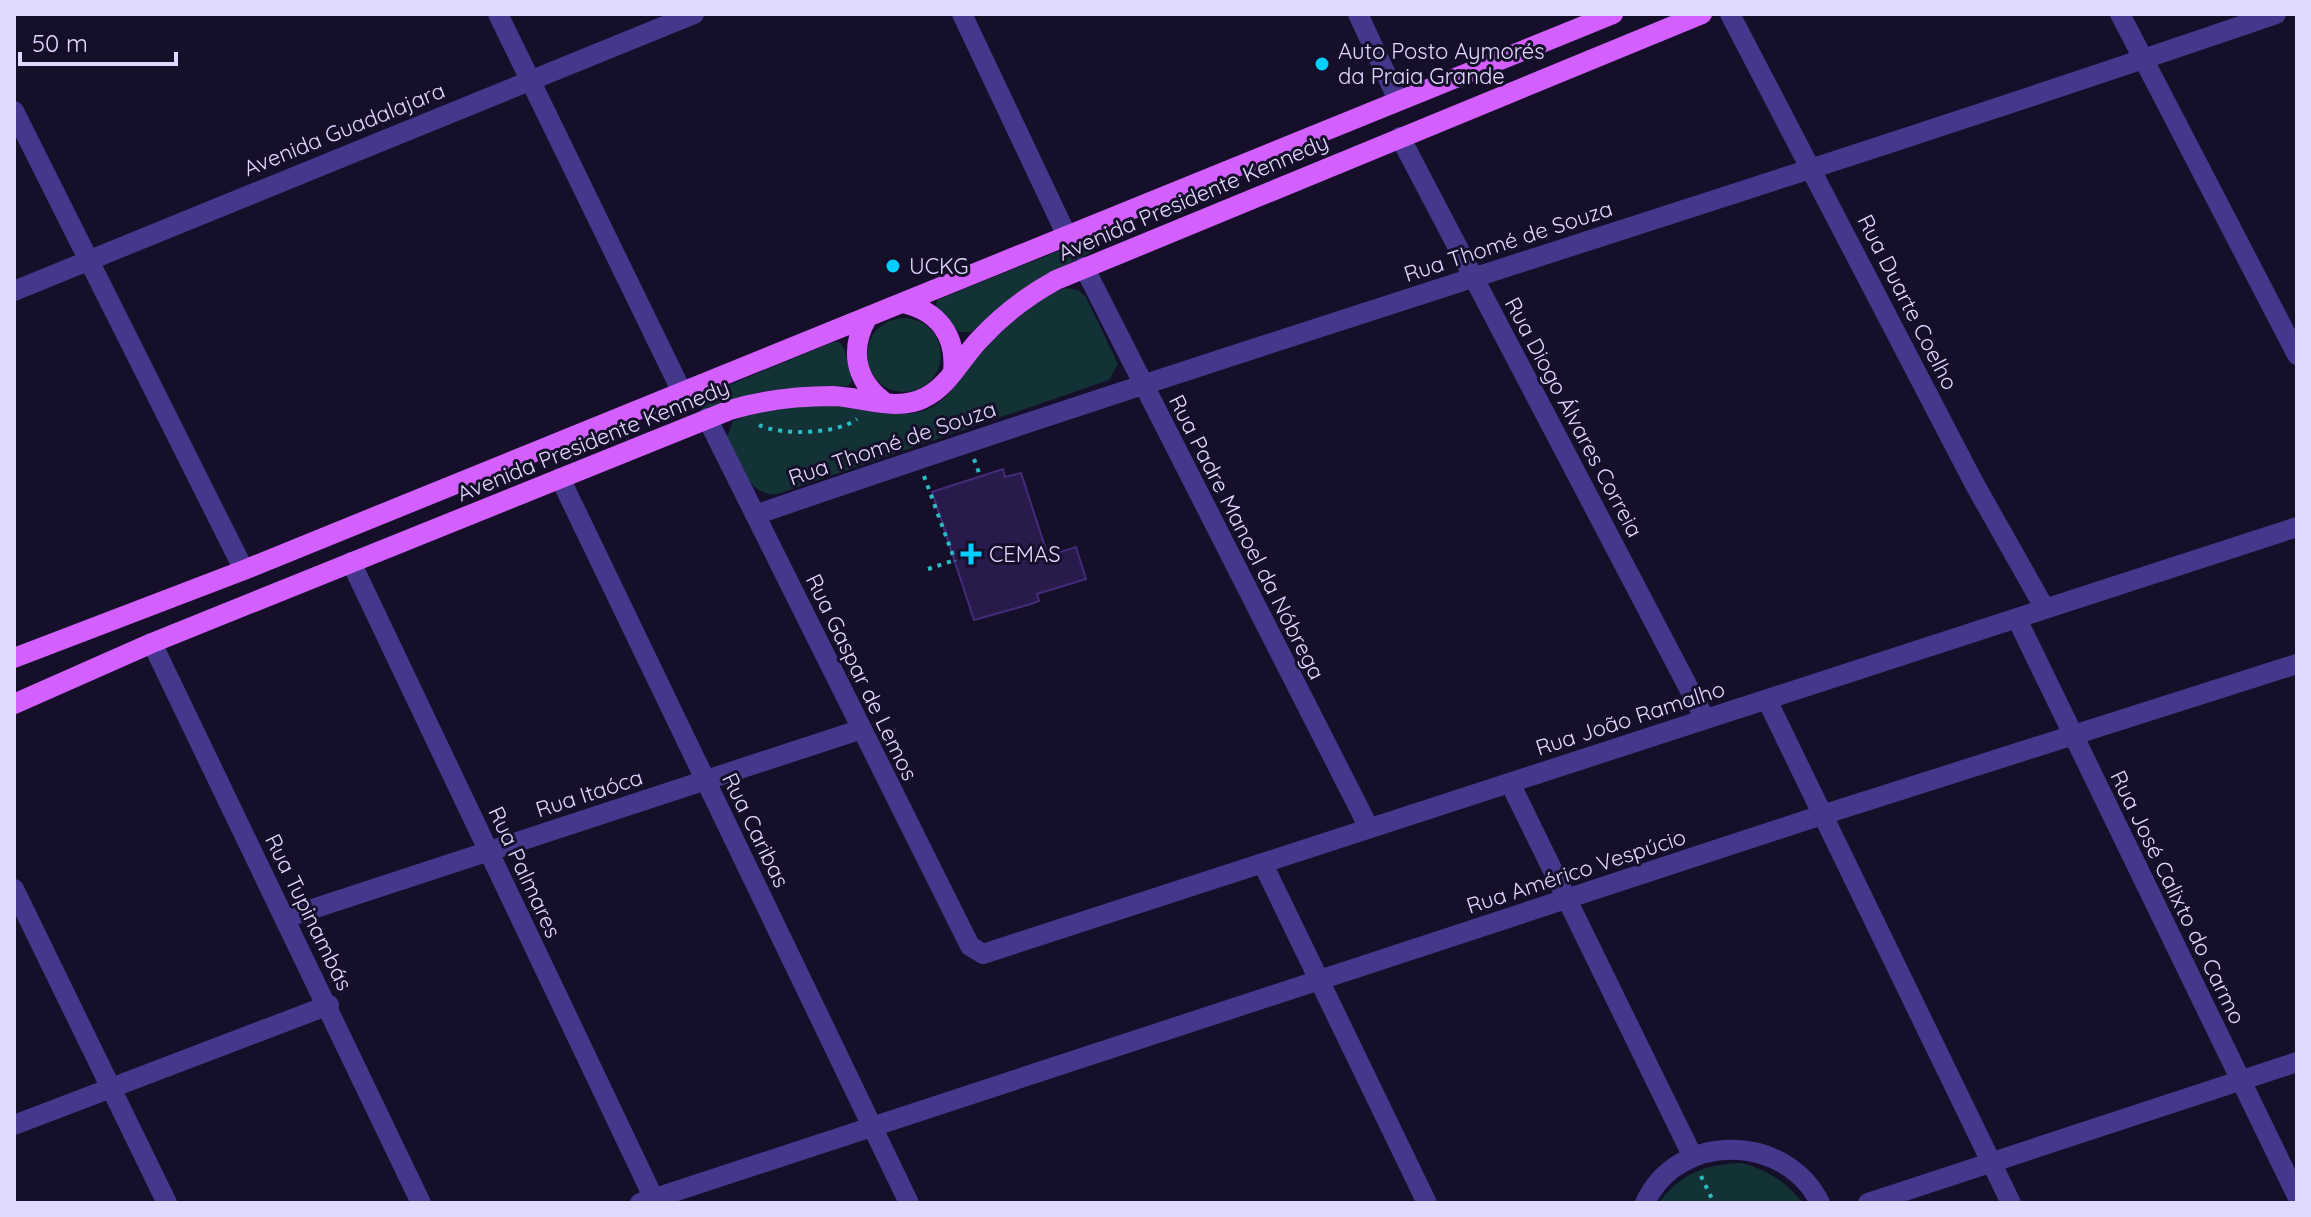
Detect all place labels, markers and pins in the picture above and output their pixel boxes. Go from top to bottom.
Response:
place label: Auto Posto Aymorés da Praia Grande [1338,37,1545,90]
marker: Auto Posto Aymorés da Praia Grande [1313,55,1331,73]
place label: UCKG [909,252,969,280]
marker: UCKG [884,257,902,275]
place label: CEMAS [989,540,1061,568]
marker: CEMAS [960,543,982,565]

